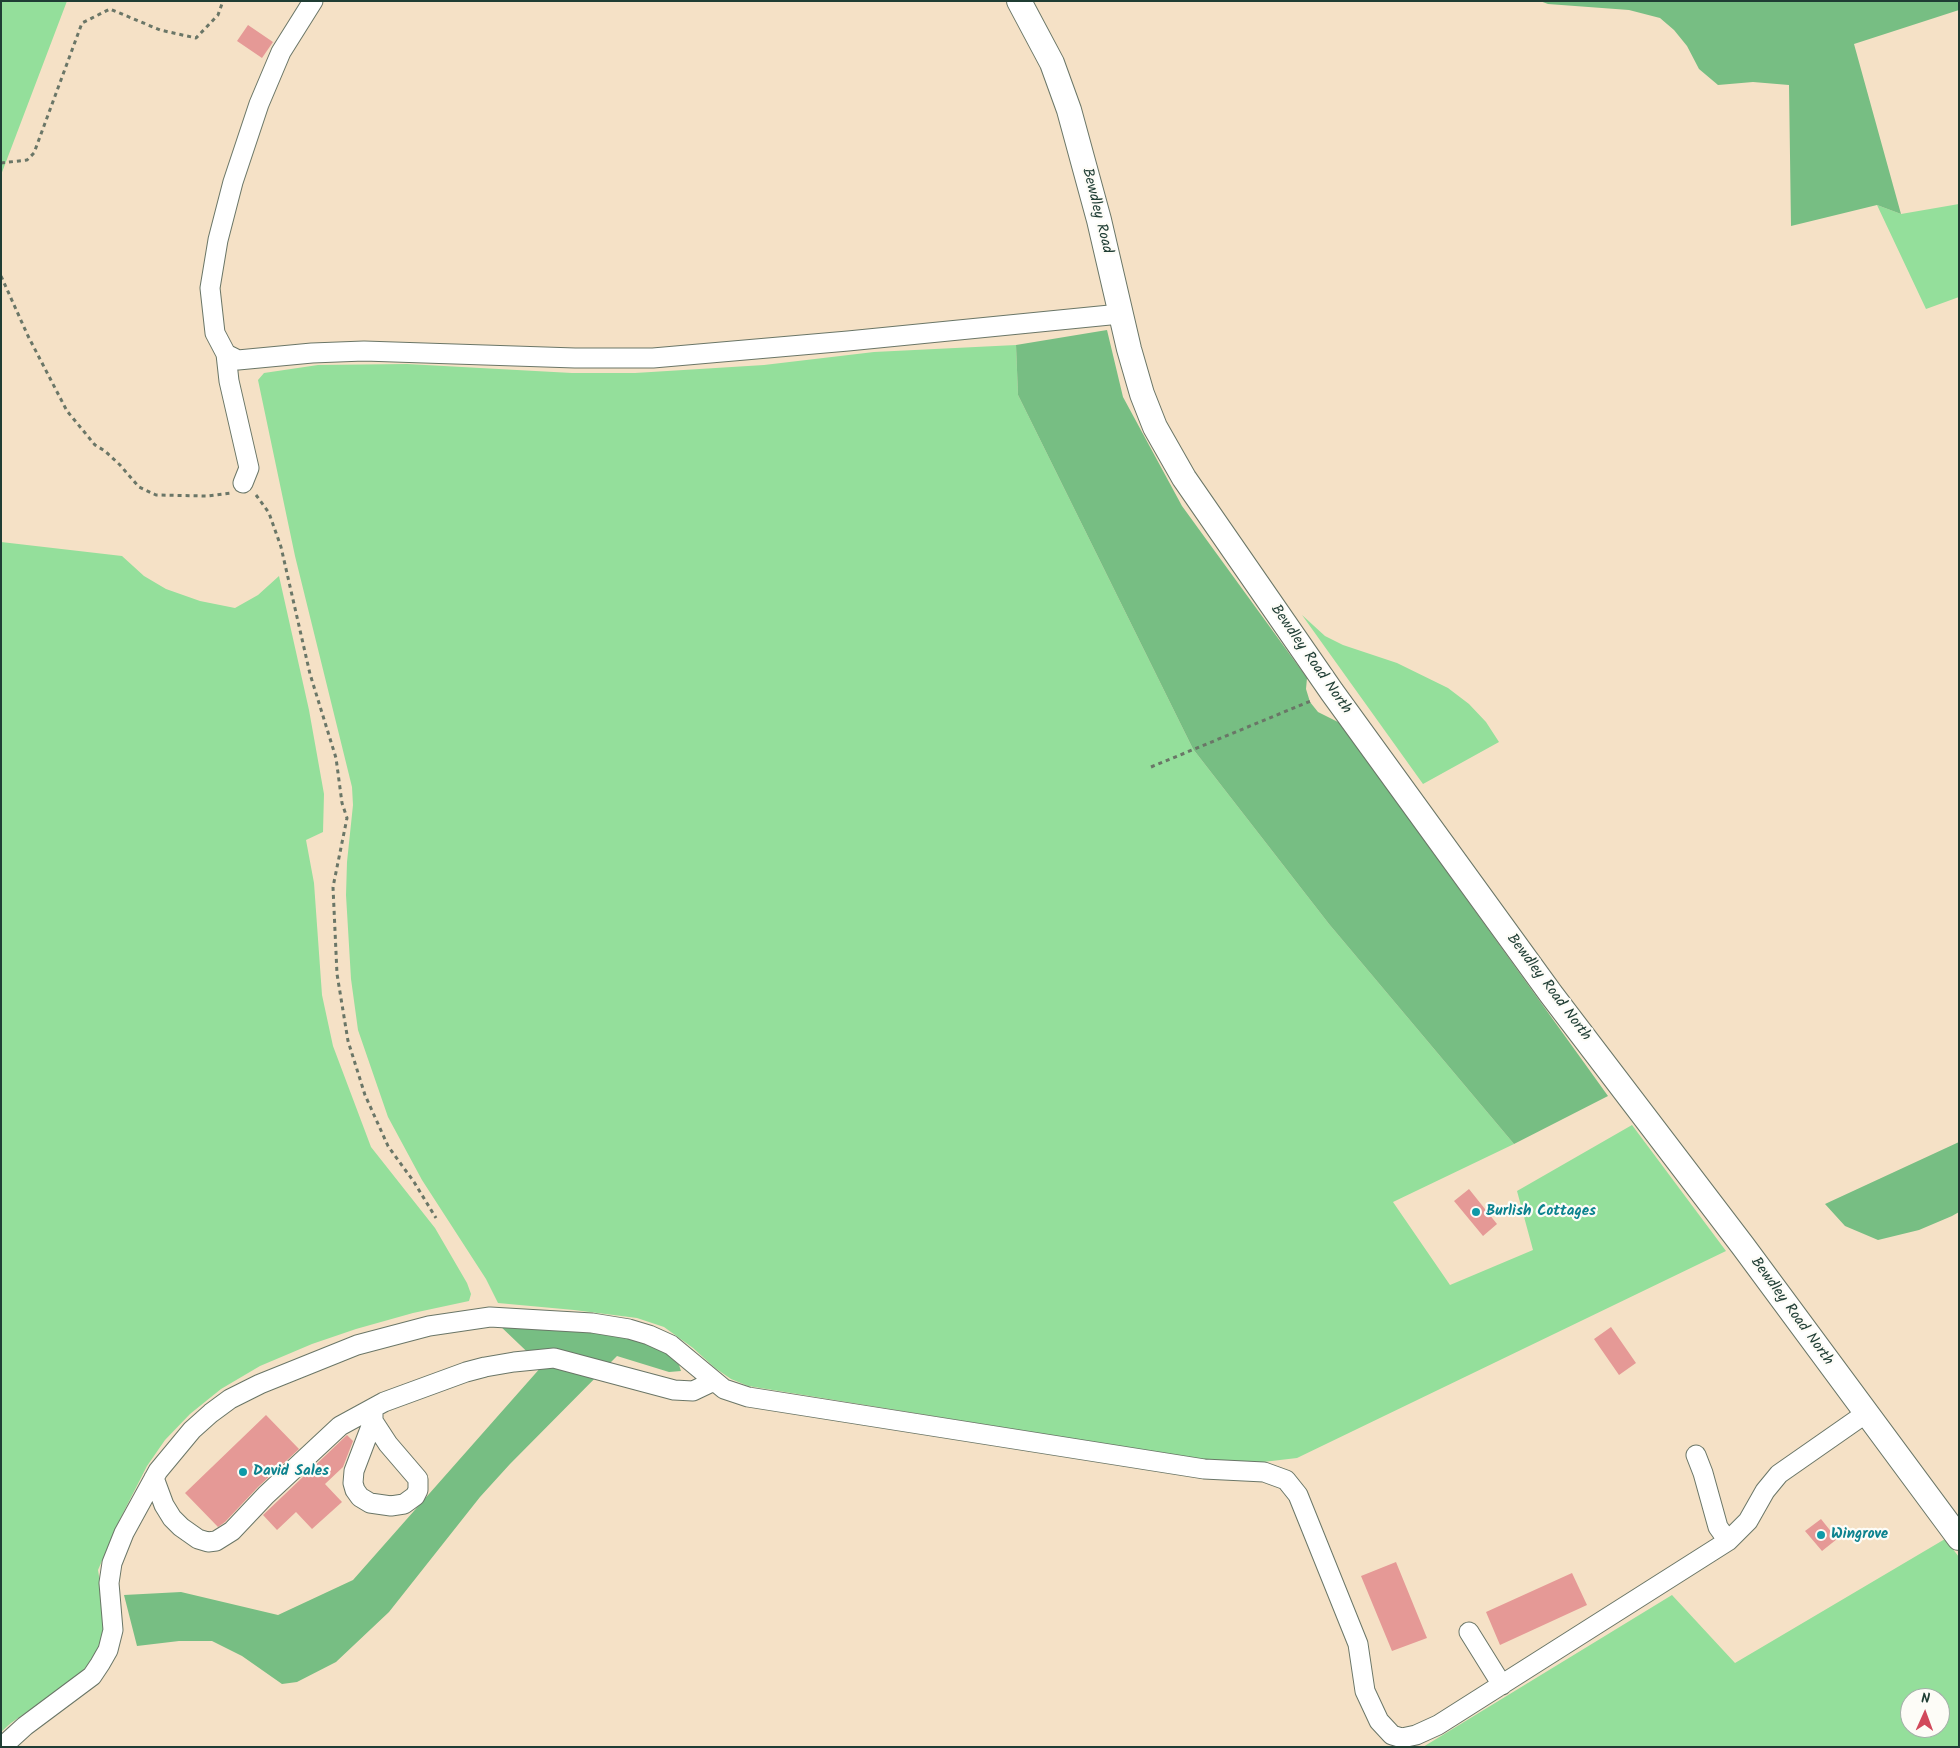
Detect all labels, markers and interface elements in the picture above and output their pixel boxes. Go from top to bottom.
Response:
street label: Bewdley Road [1077,166,1115,256]
street label: Bewdley Road North [1266,602,1354,718]
street label: Bewdley Road North [1502,931,1594,1045]
place label: Burlish Cottages [1486,1203,1596,1221]
marker: Burlish Cottages [1470,1206,1482,1218]
street label: Bewdley Road North [1746,1254,1836,1370]
place label: David Sales [253,1463,329,1481]
marker: David Sales [237,1466,249,1478]
place label: Wingrove [1831,1526,1888,1544]
marker: Wingrove [1815,1529,1827,1541]
north arrow [1900,1688,1950,1738]
text: N [1921,1688,1930,1710]

